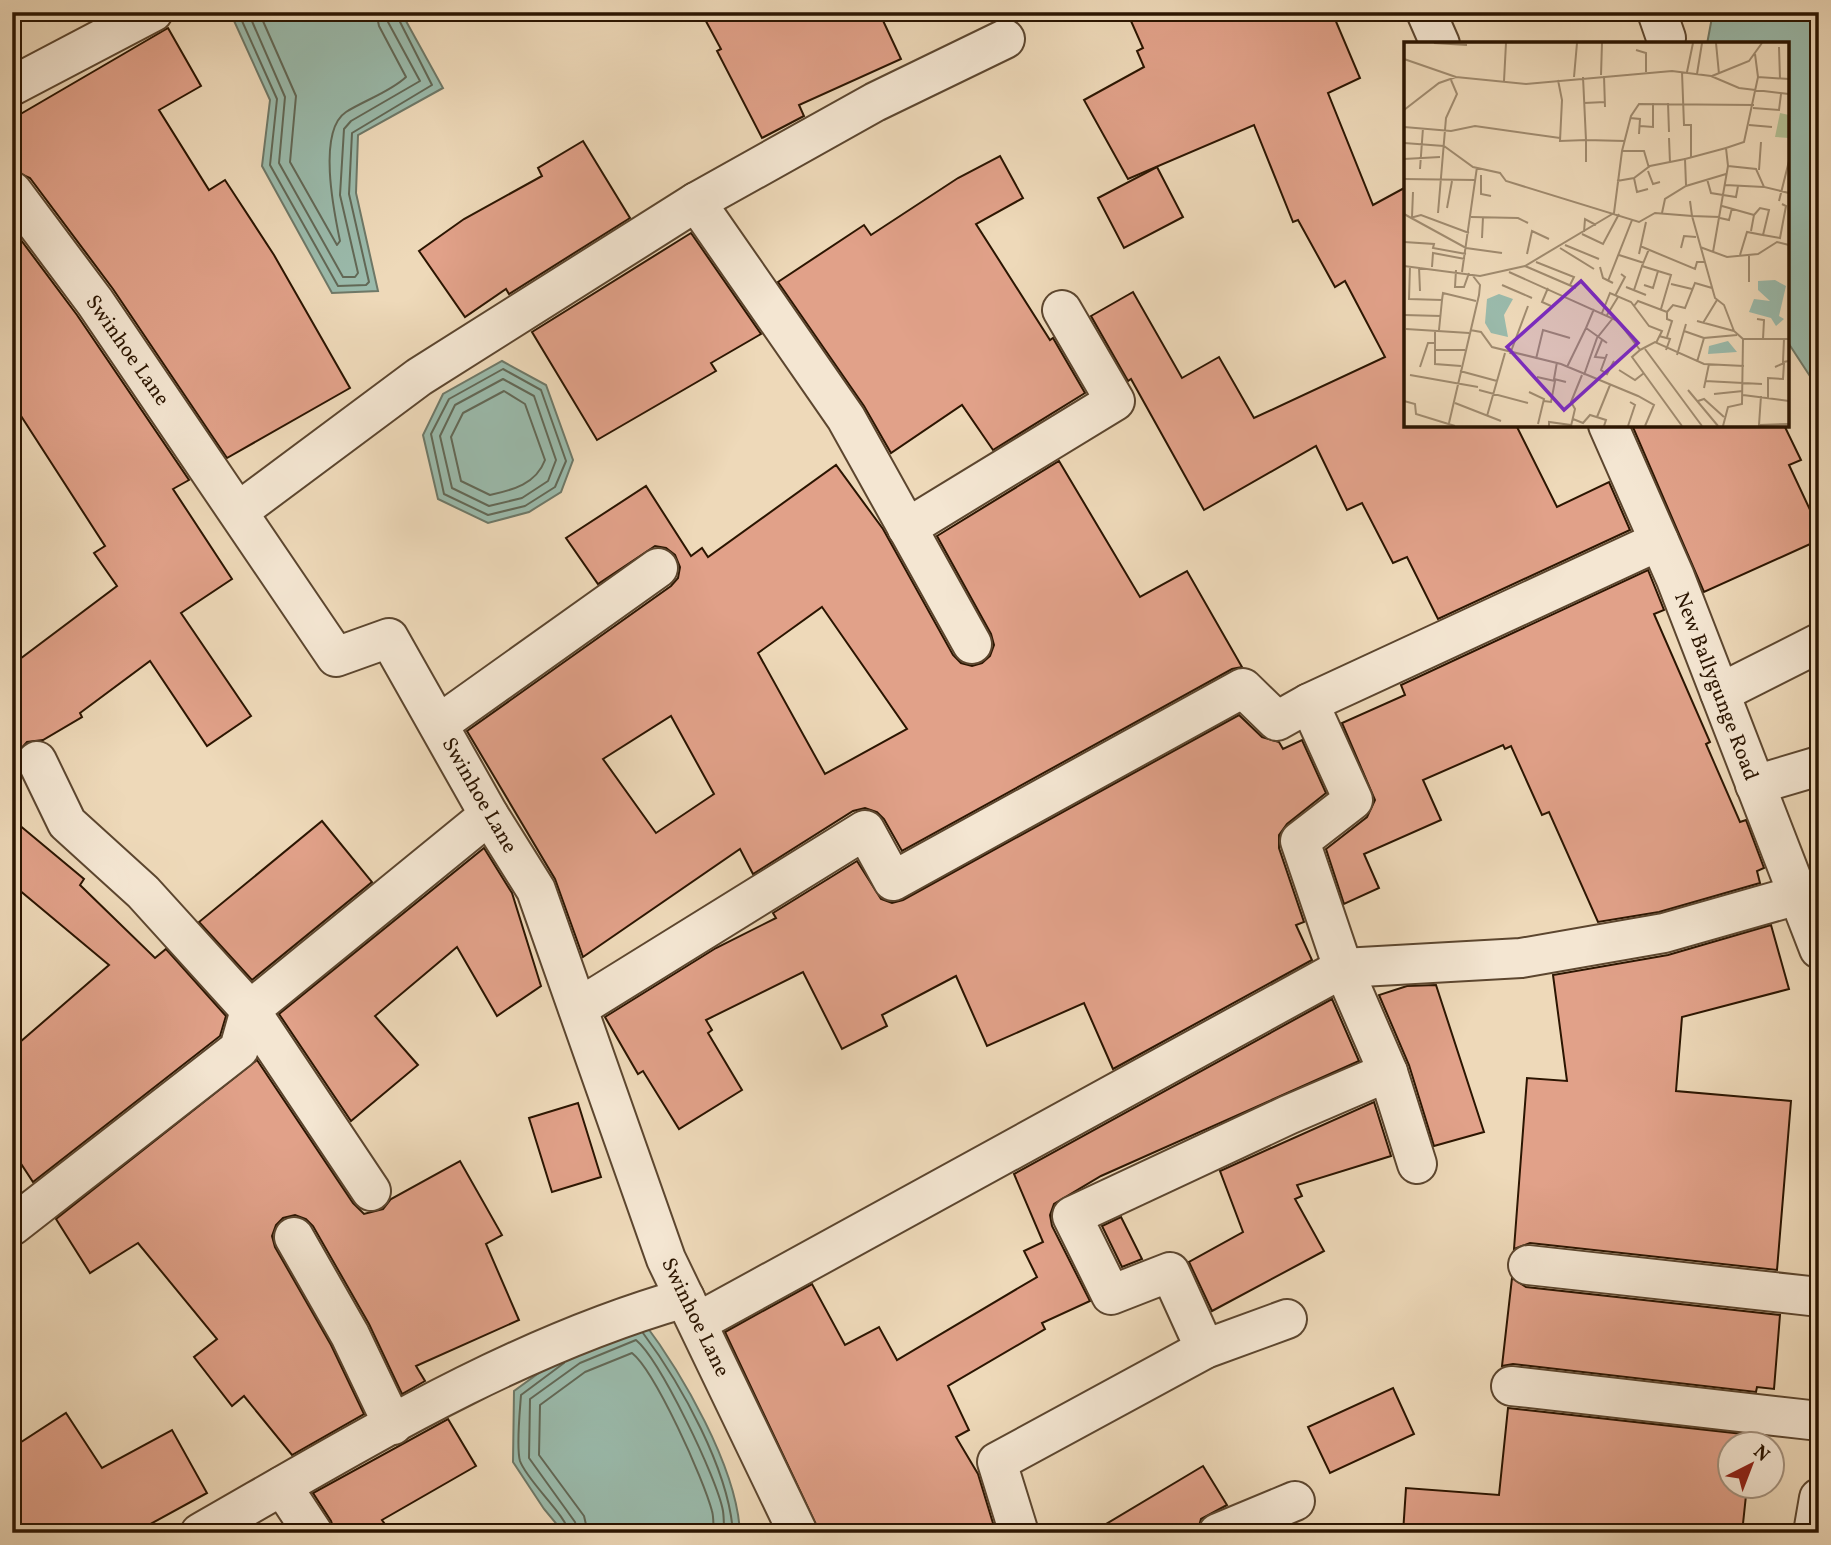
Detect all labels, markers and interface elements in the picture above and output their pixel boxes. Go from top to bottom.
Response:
inset map [1404,42,1789,427]
street label: Swinhoe Lane [78,290,176,412]
street label: New Ballygunge Road [1666,588,1765,785]
street label: Swinhoe Lane [434,733,524,859]
street label: Swinhoe Lane [653,1253,736,1382]
north arrow [1716,1430,1786,1500]
text: N [1747,1440,1775,1468]

